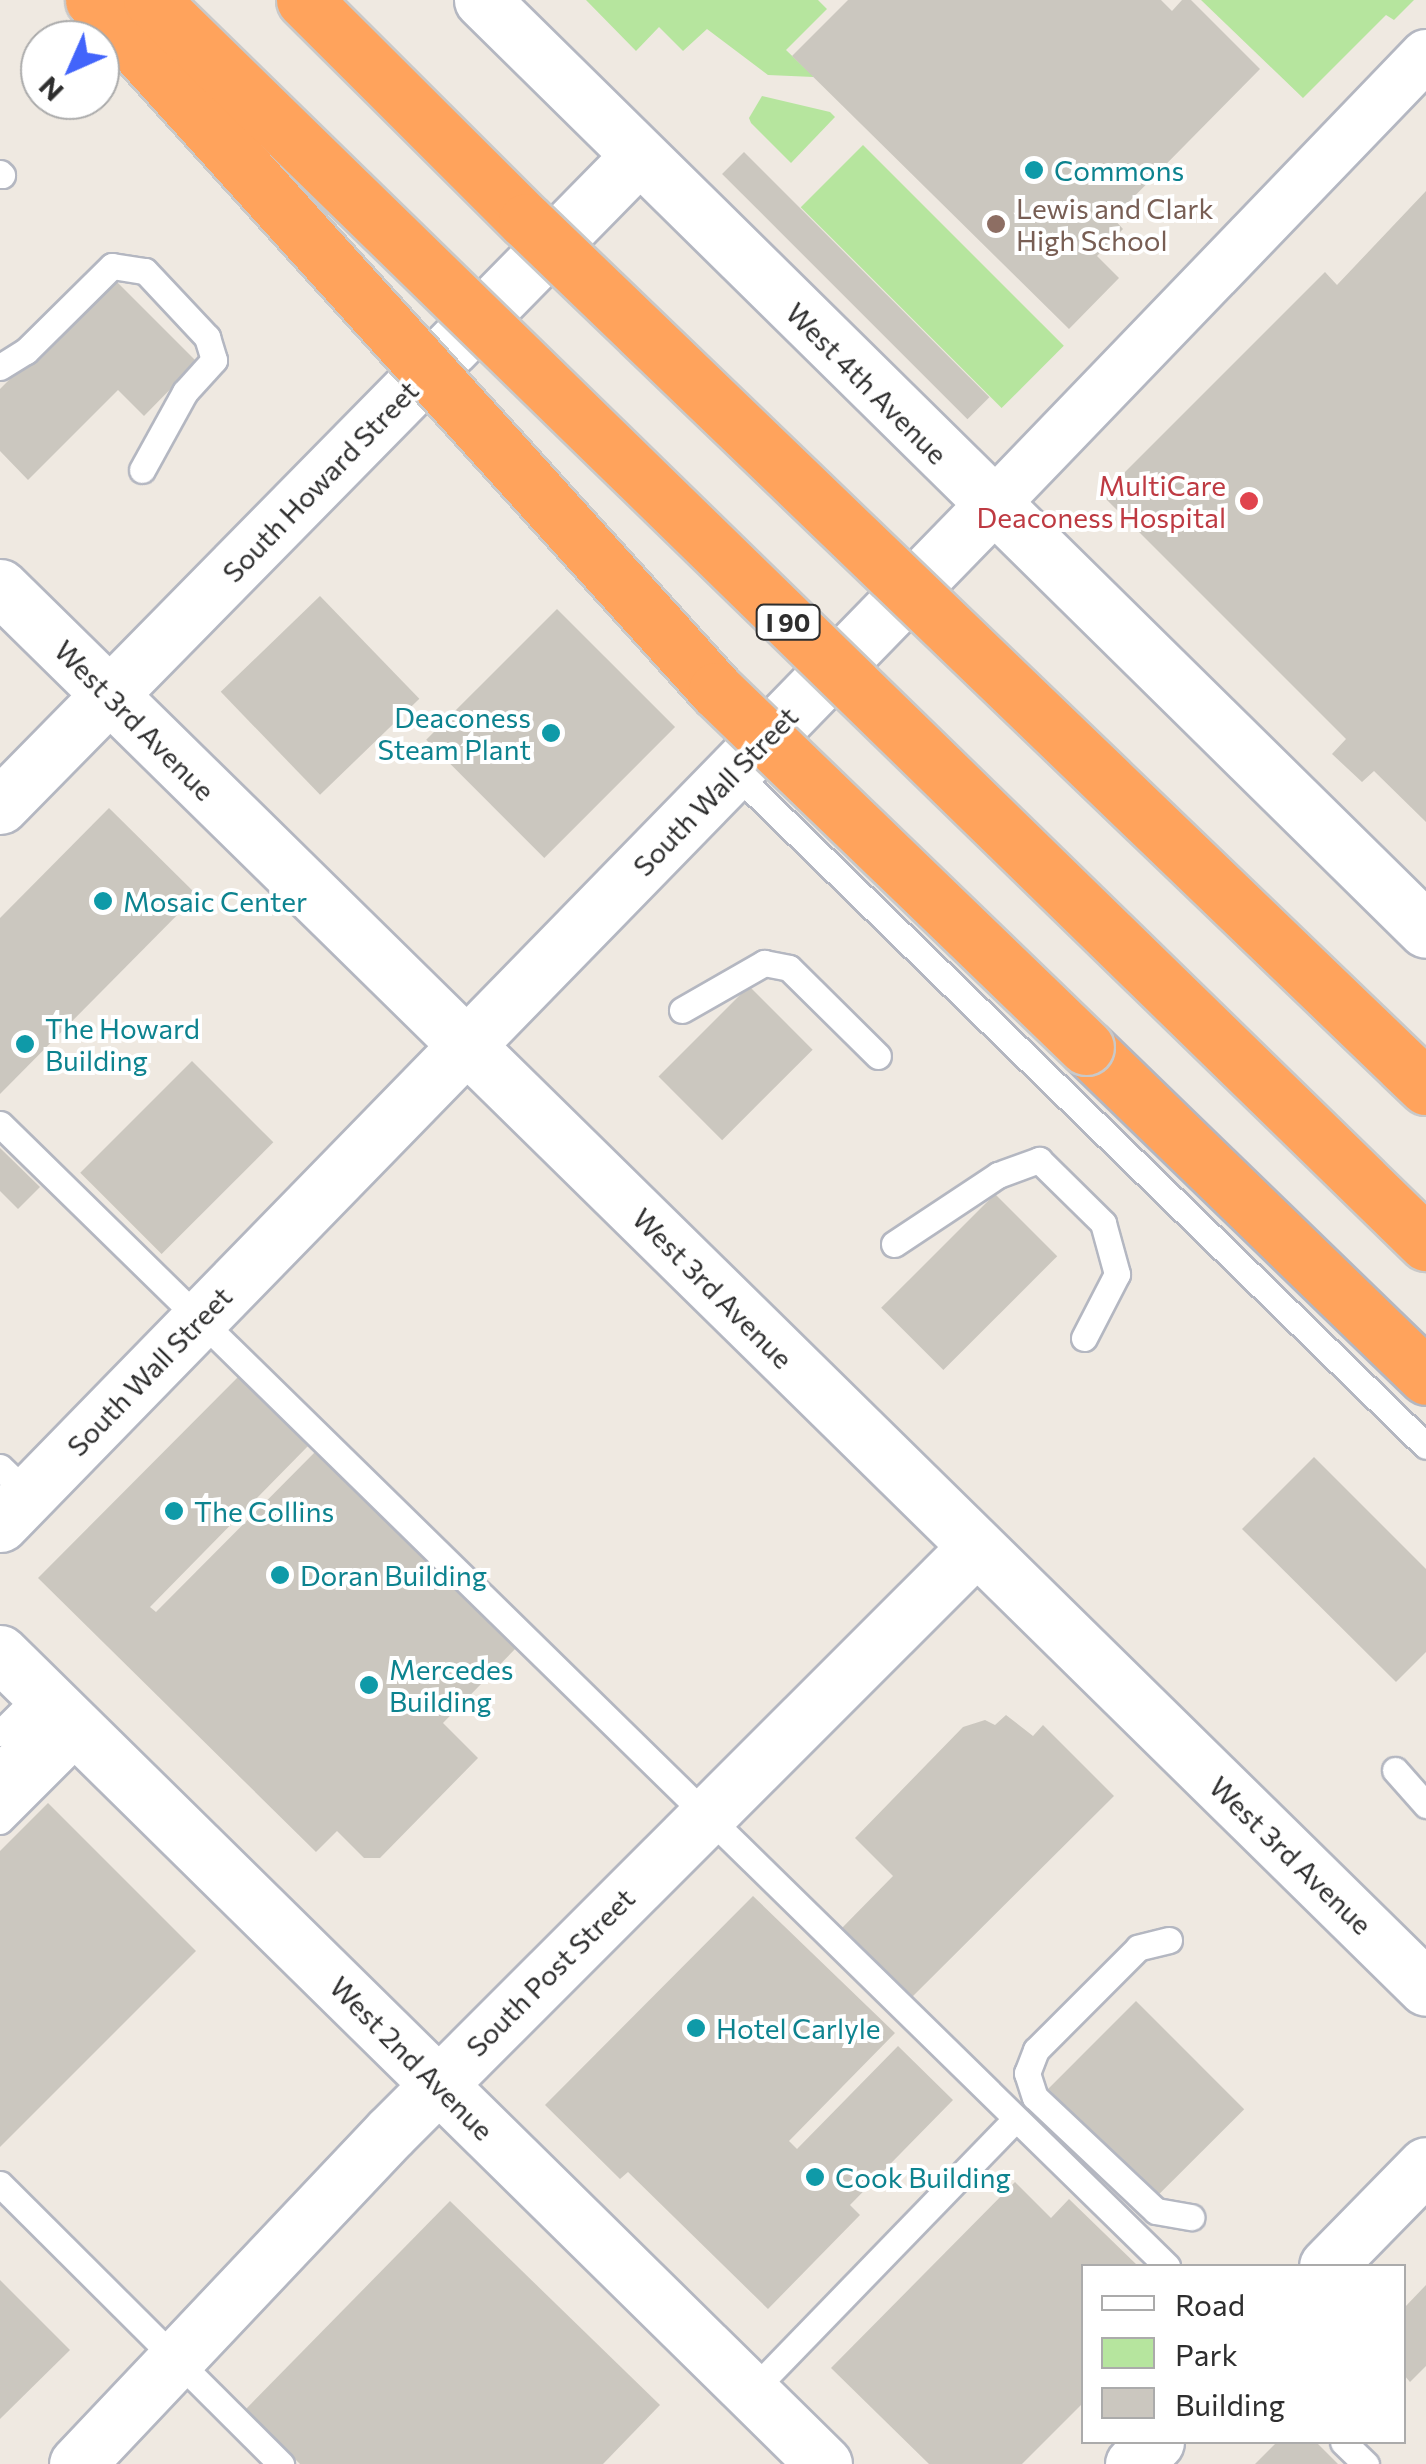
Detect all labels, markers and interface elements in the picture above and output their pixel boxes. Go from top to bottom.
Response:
north arrow [20,20,120,120]
text: N [31,70,70,109]
place label: Commons [1054,153,1184,187]
marker: Commons [1023,159,1045,181]
place label: Lewis and Clark High School [1016,191,1214,257]
marker: Lewis and Clark High School [985,213,1007,235]
street label: West 4th Avenue [779,295,955,471]
street label: South Howard Street [215,373,425,589]
place label: MultiCare Deaconess Hospital [977,468,1226,534]
marker: MultiCare Deaconess Hospital [1236,488,1262,514]
road number: I 90 [756,602,820,642]
street label: West 3rd Avenue [48,633,222,807]
street label: South Wall Street [626,699,804,883]
place label: Deaconess Steam Plant [378,700,531,766]
marker: Deaconess Steam Plant [540,722,562,744]
place label: Mosaic Center [123,884,307,918]
marker: Mosaic Center [92,890,114,912]
place label: The Howard Building [45,1011,200,1077]
marker: The Howard Building [14,1033,36,1055]
street label: West 3rd Avenue [626,1201,800,1375]
street label: South Wall Street [60,1279,238,1463]
place label: The Collins [194,1494,334,1528]
marker: The Collins [163,1500,185,1522]
place label: Doran Building [300,1558,487,1592]
marker: Doran Building [269,1564,291,1586]
place label: Mercedes Building [389,1652,514,1718]
marker: Mercedes Building [358,1674,380,1696]
street label: West 3rd Avenue [1203,1769,1379,1941]
street label: South Post Street [459,1881,641,2063]
street label: West 2nd Avenue [323,1969,501,2147]
place label: Hotel Carlyle [716,2011,881,2045]
marker: Hotel Carlyle [685,2017,707,2039]
place label: Cook Building [835,2160,1011,2194]
marker: Cook Building [804,2166,826,2188]
legend [1081,2264,1406,2444]
text: Road [1175,2285,1245,2322]
text: Park [1175,2335,1238,2372]
text: Building [1175,2385,1285,2422]

